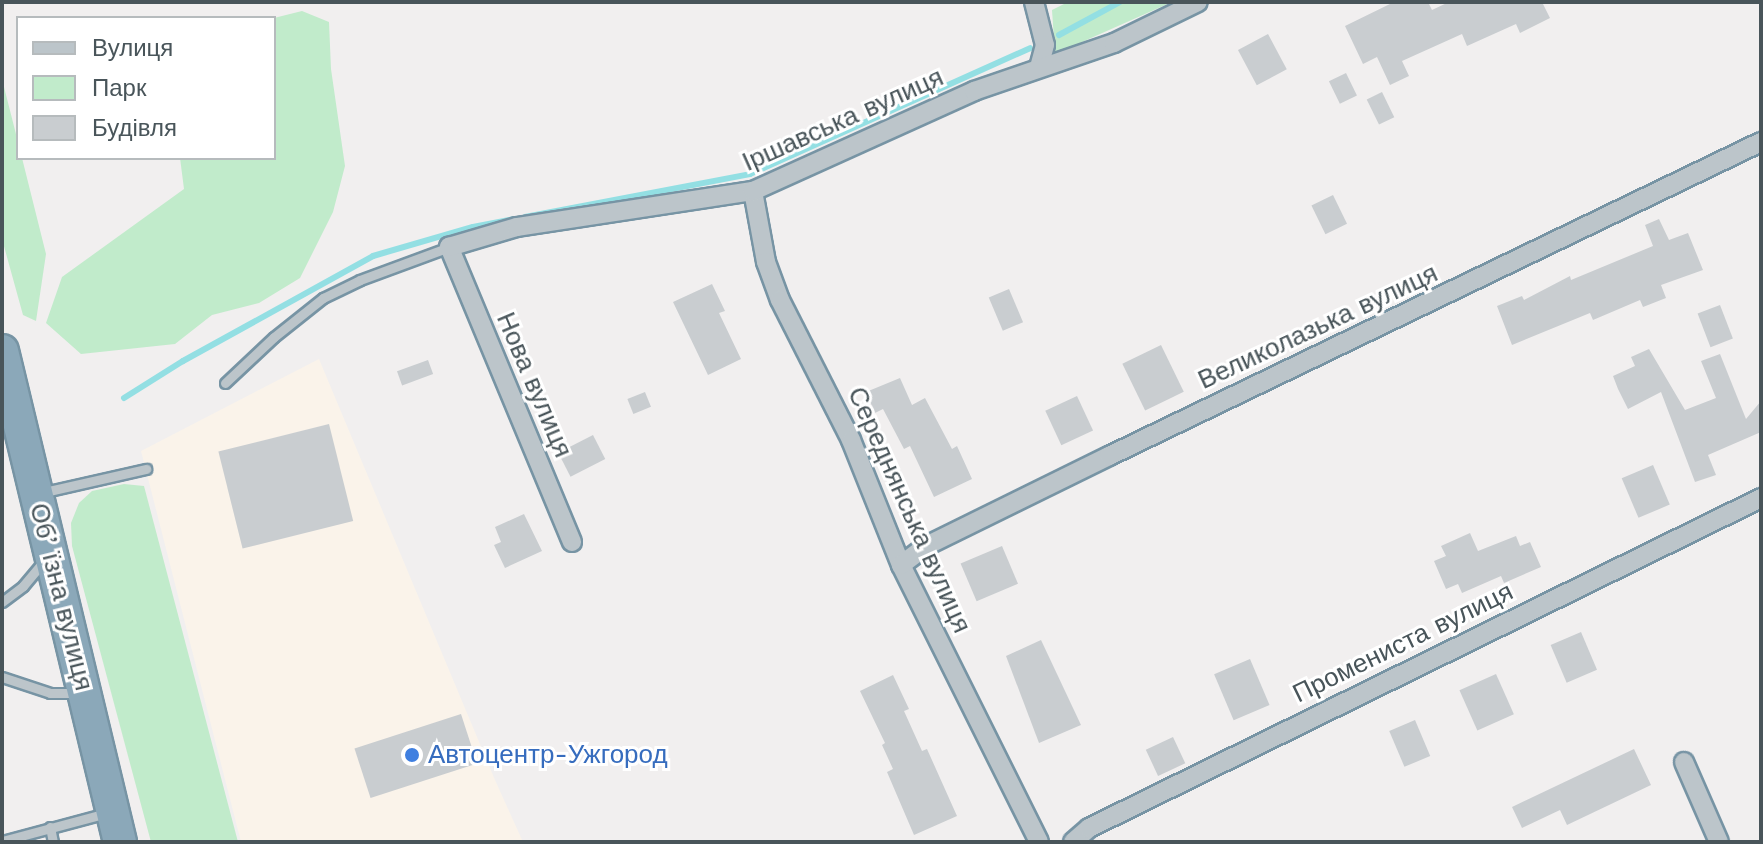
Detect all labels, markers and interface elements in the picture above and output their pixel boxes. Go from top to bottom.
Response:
legend [16,16,276,160]
text: Вулиця [92,34,173,62]
street label: Іршавська вулиця [738,62,948,178]
text: Парк [92,74,146,102]
text: Будівля [92,114,177,142]
street label: Великолазька вулиця [1193,258,1443,396]
street label: Нова вулиця [489,308,579,462]
street label: Середнянська вулиця [841,382,977,638]
street label: Обʼїзна вулиця [23,500,99,694]
street label: Промениста вулиця [1288,576,1518,710]
place label: Автоцентр-Ужгород [428,739,668,771]
marker: Автоцентр-Ужгород [403,746,421,764]

